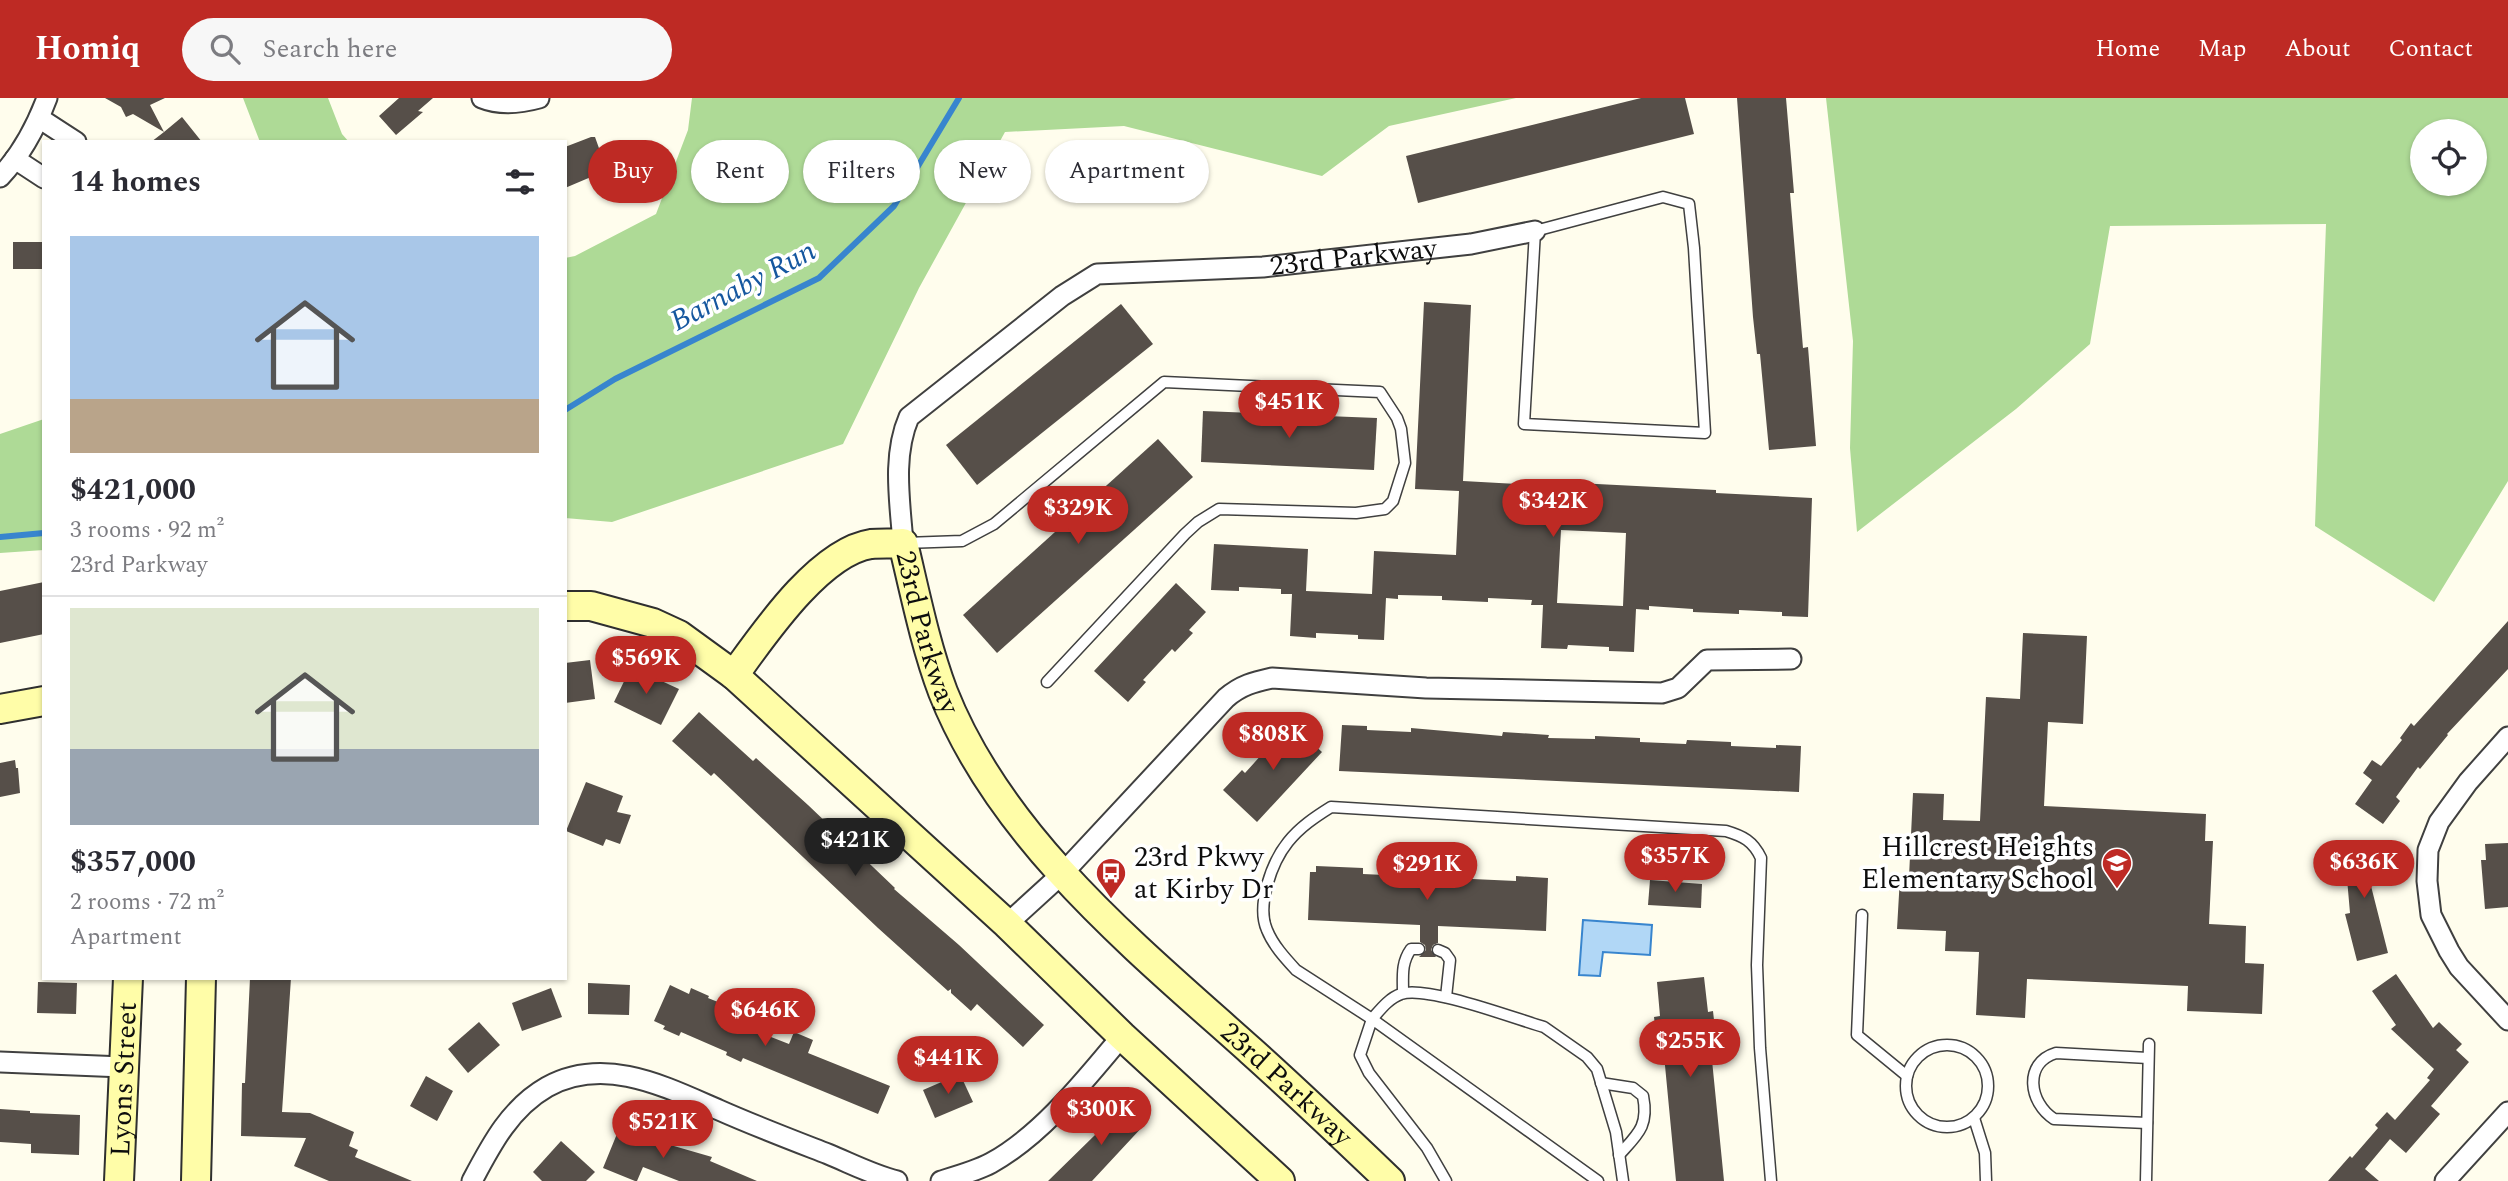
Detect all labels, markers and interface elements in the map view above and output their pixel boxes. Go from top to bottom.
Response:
search box [182,18,672,81]
text: Homiq [35,24,140,74]
text: Search here [262,29,397,69]
icon: search [206,30,244,68]
text: Home [2095,31,2160,67]
text: Map [2198,31,2246,67]
text: About [2284,31,2350,67]
text: Contact [2388,31,2473,67]
map controls [2410,119,2487,196]
button: locate [2410,119,2487,196]
chip: Buy [588,140,677,203]
chip: Rent [691,140,789,203]
chip: Filters [803,140,920,203]
chip: New [934,140,1031,203]
chip: Apartment [1045,140,1209,203]
text: 14 homes [70,159,201,205]
icon: filters [501,163,539,201]
street label: 23rd Parkway [1268,226,1441,288]
water label: Barnaby Run [662,228,824,344]
icon: home [242,282,368,408]
pin: $451K [1240,380,1338,440]
text: $451K [1254,385,1324,420]
text: $421,000 [70,467,196,513]
pin: $342K [1504,480,1602,539]
text: $342K [1518,484,1588,519]
pin: $329K [1029,486,1127,546]
text: $329K [1043,491,1113,526]
text: 3 rooms · 92 m² [70,513,224,548]
street label: 23rd Parkway [884,547,972,722]
text: 23rd Parkway [70,548,208,583]
pin: $569K [597,636,695,696]
text: $569K [611,641,681,676]
icon: home [242,654,368,780]
pin: $808K [1224,712,1322,772]
text: $808K [1238,717,1308,752]
pin: $421K [806,818,904,878]
text: $421K [820,823,890,858]
place label: Hillcrest Heights Elementary School [1861,826,2094,901]
pin: $357K [1626,834,1724,894]
place label: 23rd Pkwy at Kirby Dr [1134,836,1273,911]
text: $357,000 [70,839,196,885]
text: $357K [1640,839,1710,874]
pin: $636K [2315,840,2413,900]
pin: $291K [1378,842,1476,902]
text: $636K [2329,845,2399,880]
school or university icon: Hillcrest Heights Elementary School [2100,846,2134,890]
text: $291K [1392,847,1462,882]
bus stop icon: 23rd Pkwy at Kirby Dr [1094,856,1128,900]
text: 2 rooms · 72 m² [70,885,224,920]
text: Apartment [70,920,182,955]
pin: $646K [716,988,814,1048]
text: $646K [730,993,800,1028]
street label: Lyons Street [99,1001,148,1157]
street label: 23rd Parkway [1210,1012,1364,1158]
pin: $255K [1641,1020,1739,1079]
text: $255K [1655,1024,1725,1059]
pin: $441K [899,1037,997,1096]
text: $441K [913,1041,983,1076]
pin: $300K [1052,1088,1150,1147]
text: $300K [1066,1092,1136,1127]
pin: $521K [614,1100,712,1160]
text: $521K [628,1105,698,1140]

